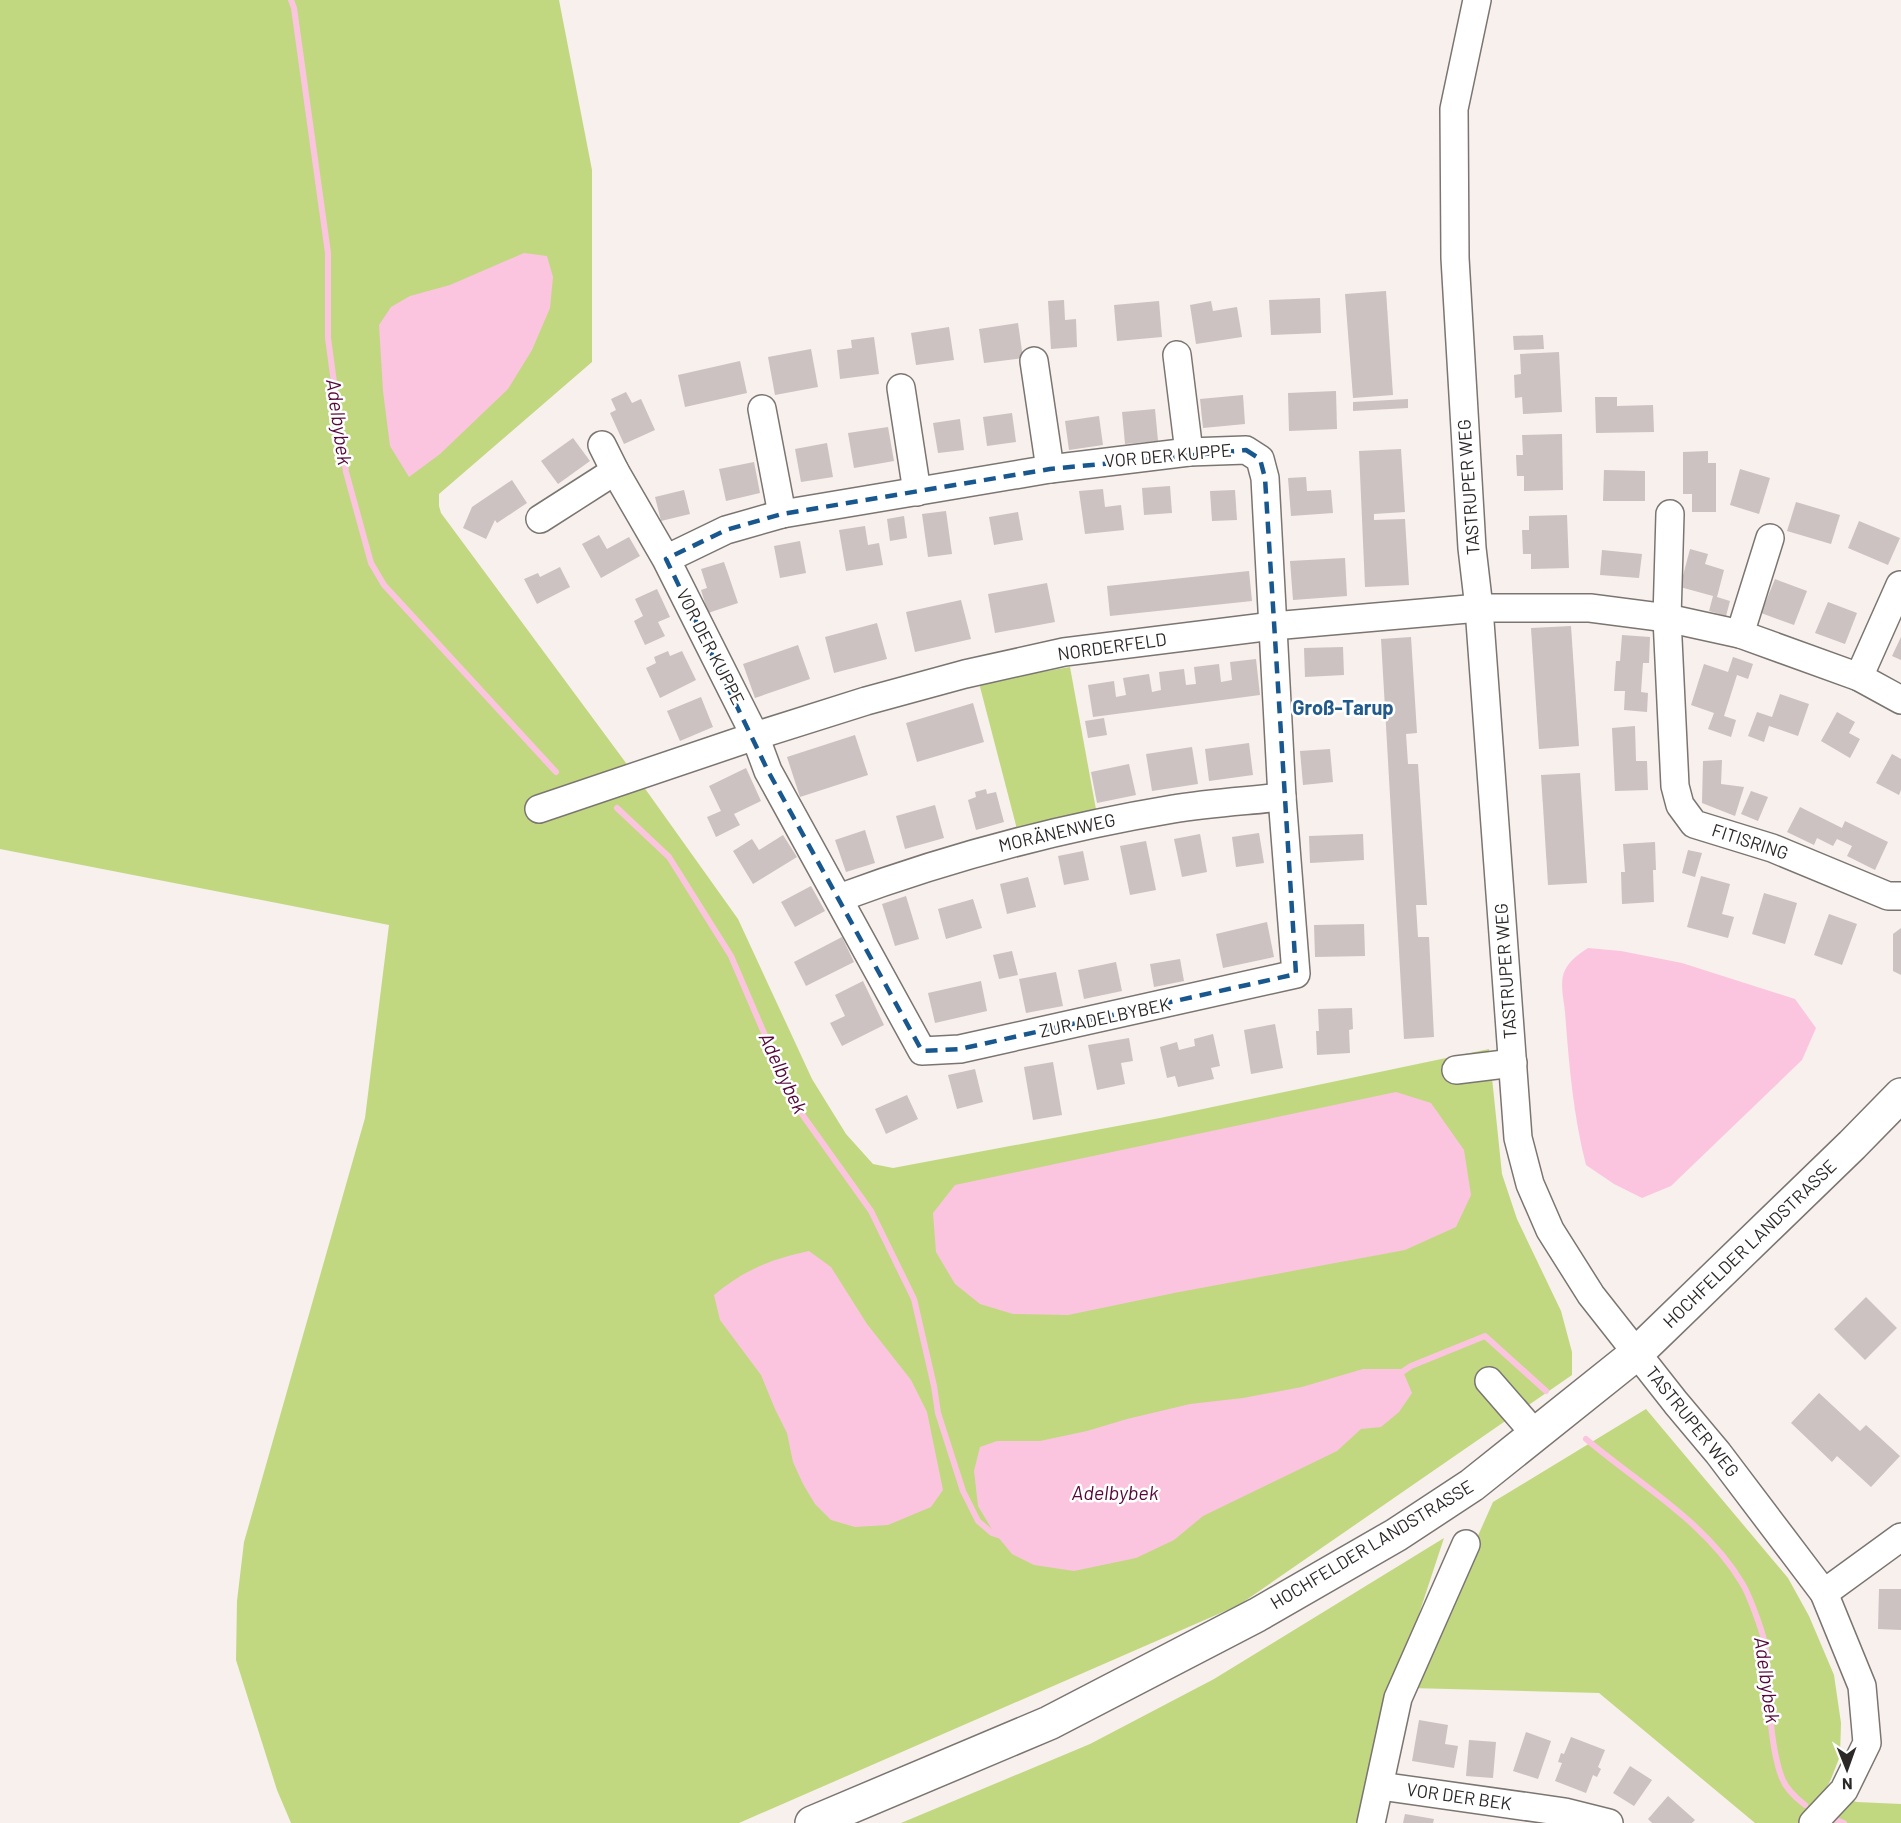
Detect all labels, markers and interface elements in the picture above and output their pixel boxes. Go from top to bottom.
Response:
water label: Adelbybek [322,377,358,467]
street label: TASTRUPER WEG [1452,418,1484,556]
street label: VOR DER KUPPE [1103,438,1232,472]
street label: VOR DER KUPPE [672,585,750,708]
street label: NORDERFELD [1056,627,1168,665]
district label: Groß-Tarup [1292,695,1394,719]
street label: MORÄNENWEG [996,808,1117,856]
street label: FITISRING [1709,818,1791,864]
street label: TASTRUPER WEG [1489,902,1521,1040]
street label: ZUR ADELBYBEK [1037,992,1172,1042]
water label: Adelbybek [755,1028,813,1117]
street label: HOCHFELDER LANDSTRASSE [1658,1154,1841,1332]
street label: TASTRUPER WEG [1641,1362,1744,1481]
street label: HOCHFELDER LANDSTRASSE [1266,1475,1477,1614]
water label: Adelbybek [1072,1480,1159,1504]
water label: Adelbybek [1750,1635,1786,1725]
north arrow [1817,1739,1877,1799]
text: N [1842,1775,1853,1794]
street label: VOR DER BEK [1405,1778,1513,1814]

